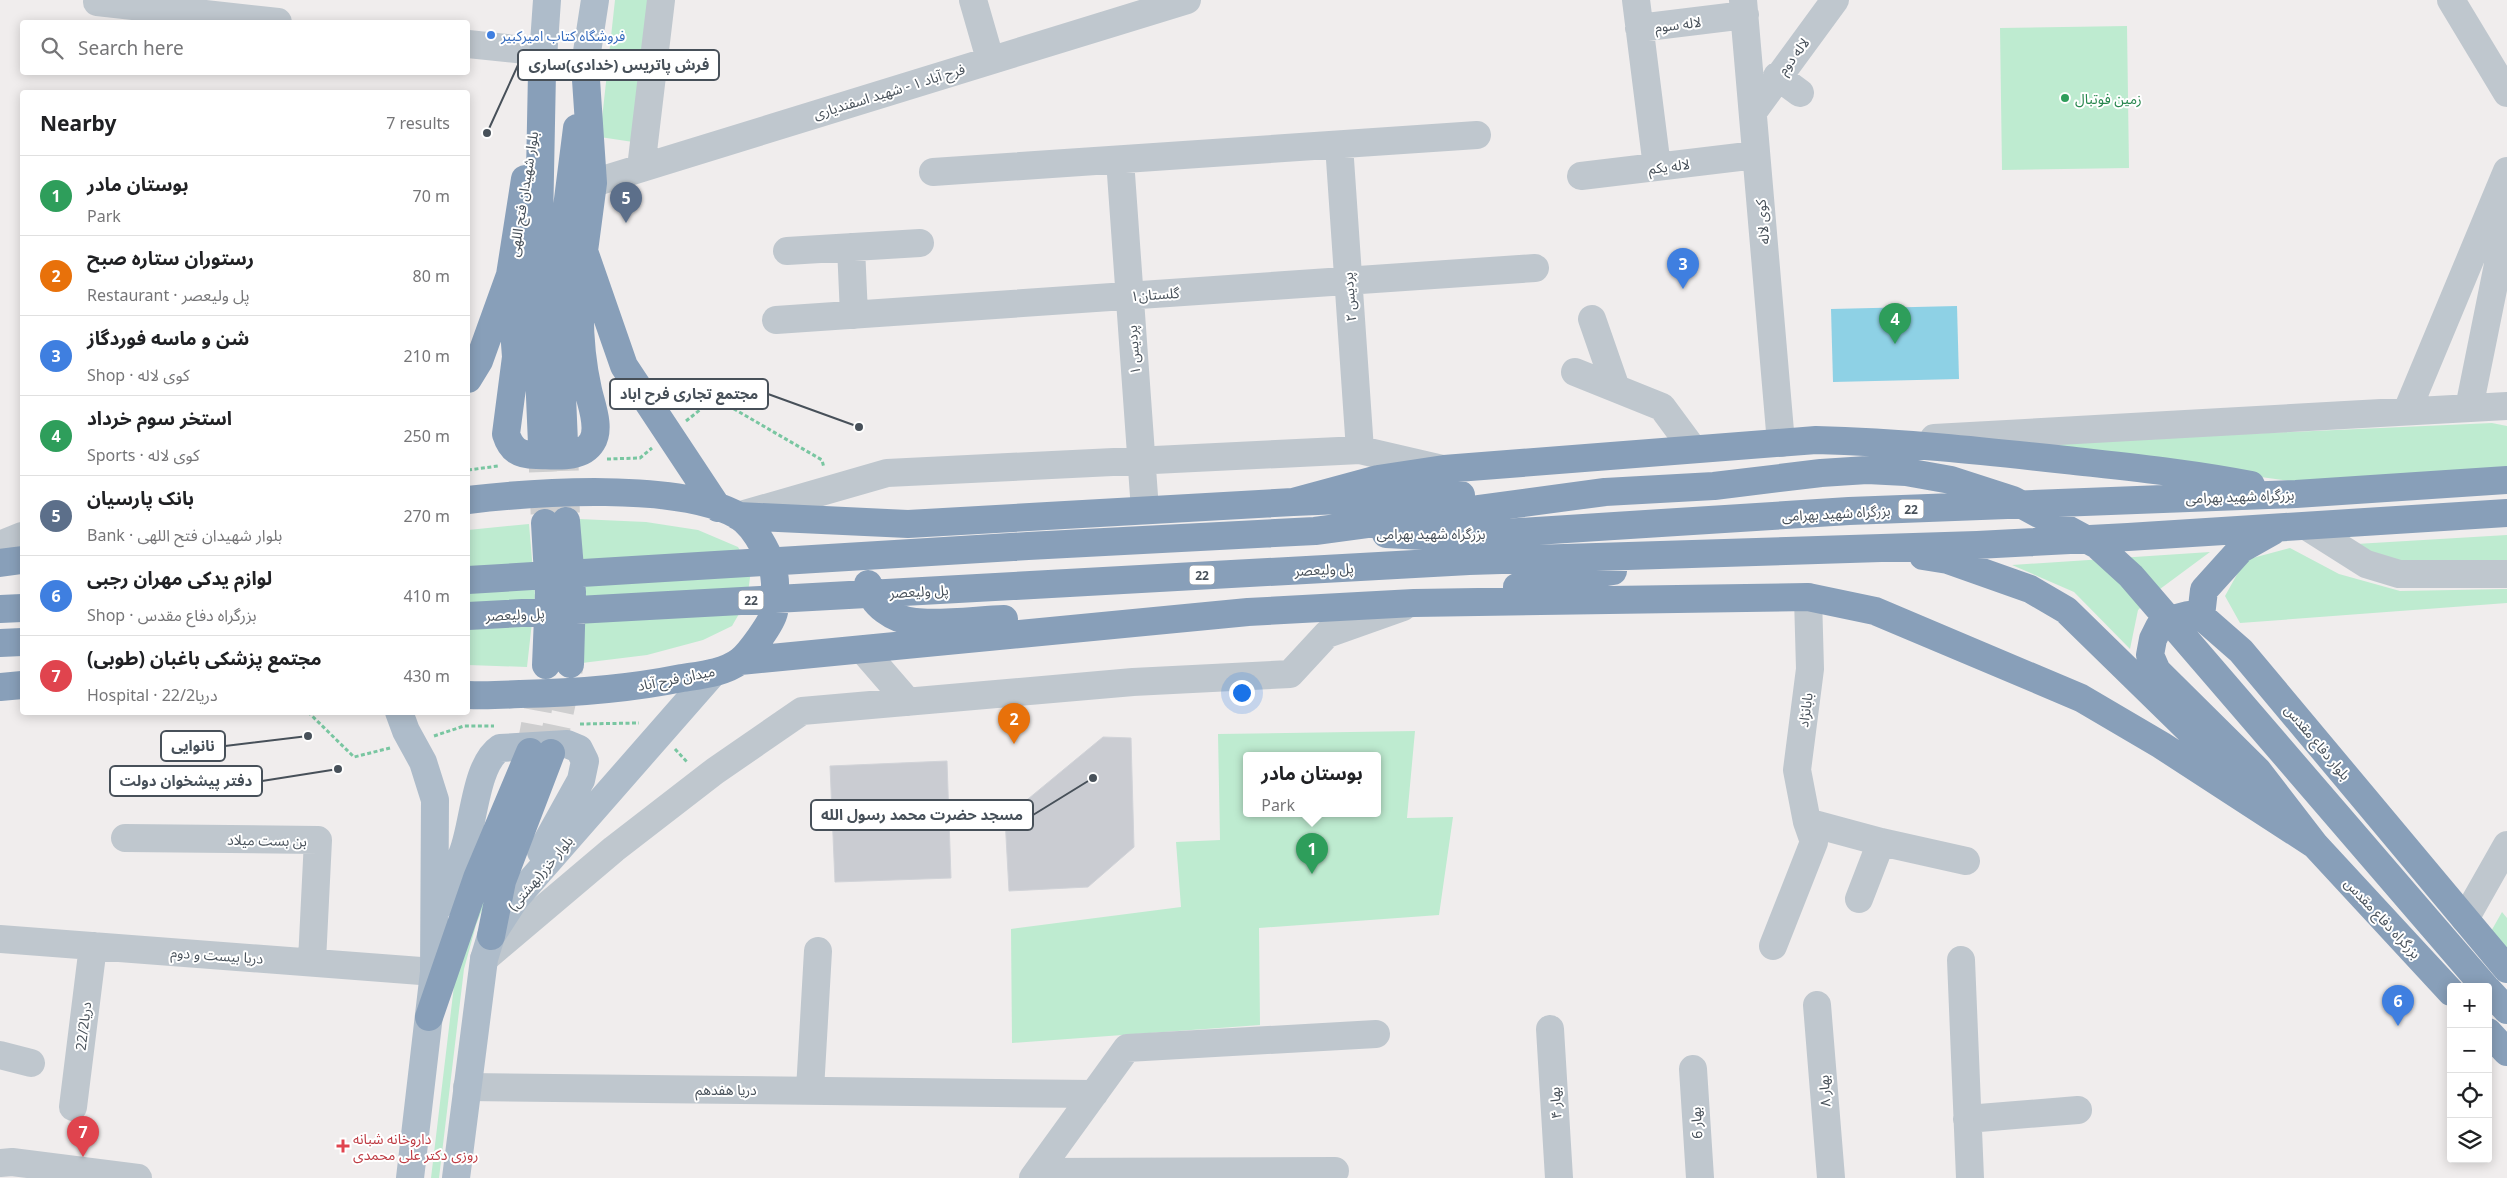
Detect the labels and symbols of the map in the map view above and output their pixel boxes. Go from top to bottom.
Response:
street label: لاله سوم [1654,12,1703,38]
place label: فروشگاه کتاب امیرکبیر [500,26,625,45]
marker: فروشگاه کتاب امیرکبیر [485,29,497,41]
street label: لاله دوم [1773,34,1815,80]
callout: فرش پاتریس (خدادی)ساری [518,50,719,80]
text: فرش پاتریس (خدادی)ساری [529,54,709,75]
street label: فرح آباد ۱ - شهید اسفندیاری [811,59,968,125]
place label: زمین فوتبال [2075,89,2142,108]
marker: زمین فوتبال [2059,92,2071,104]
street label: بلوار شهیدان فتح اللهی [504,130,544,258]
street label: لاله یکم [1647,154,1691,180]
pin: 5 [610,182,642,223]
street label: کوی لاله [1751,198,1773,245]
pin: 3 [1667,248,1699,289]
street label: پردیس ۲ [1338,272,1361,322]
street label: گلستان۱ [1130,283,1180,305]
pin: 4 [1879,303,1911,344]
street label: پردیس ۱ [1122,325,1145,375]
callout: مجتمع تجاری فرح اباد [610,379,768,409]
text: مجتمع تجاری فرح اباد [620,383,758,405]
street label: بزرگراه شهید بهرامی [2185,485,2295,507]
road number: 22 [1898,499,1924,518]
street label: بزرگراه شهید بهرامی [1781,501,1891,525]
street label: بزرگراه شهید بهرامی [1377,524,1486,543]
street label: پل ولیعصر [1293,558,1354,581]
road number: 22 [1190,566,1214,584]
street label: پل ولیعصر [888,580,949,603]
road number: 22 [738,590,764,610]
street label: پل ولیعصر [484,603,545,626]
street label: میدان فرح آباد [636,661,717,697]
your location [1229,680,1255,706]
street label: بابانژاد [1793,691,1817,728]
street label: بلوار دفاع مقدس [2279,700,2355,785]
pin: 2 [998,703,1030,744]
callout: نانوایی [161,731,225,761]
text: نانوایی [171,735,215,755]
callout: دفتر پیشخوان دولت [110,766,262,796]
text: دفتر پیشخوان دولت [120,770,252,791]
callout: مسجد حضرت محمد رسول الله [811,800,1033,830]
text: مسجد حضرت محمد رسول الله [821,804,1023,824]
street label: بن بست میلاد [227,830,307,850]
street label: بلوار خزر(بهشتی) [503,831,577,914]
pin: 1 [1296,833,1328,874]
street label: بزرگراه دفاع مقدس [2339,874,2426,964]
street label: دریا بیست و دوم [170,942,264,970]
pin: 6 [2382,985,2414,1026]
street label: دریا22/2 [71,1000,95,1051]
street label: بهار ۸ [1813,1074,1835,1107]
street label: دریا هفدهم [695,1080,757,1101]
street label: بهار ۴ [1544,1086,1566,1119]
street label: بهار 6 [1685,1106,1707,1139]
pin: 7 [67,1116,99,1157]
place label: داروخانه شبانه روزی دکتر علی محمدی [353,1129,478,1164]
marker: داروخانه شبانه روزی دکتر علی محمدی [337,1140,349,1152]

